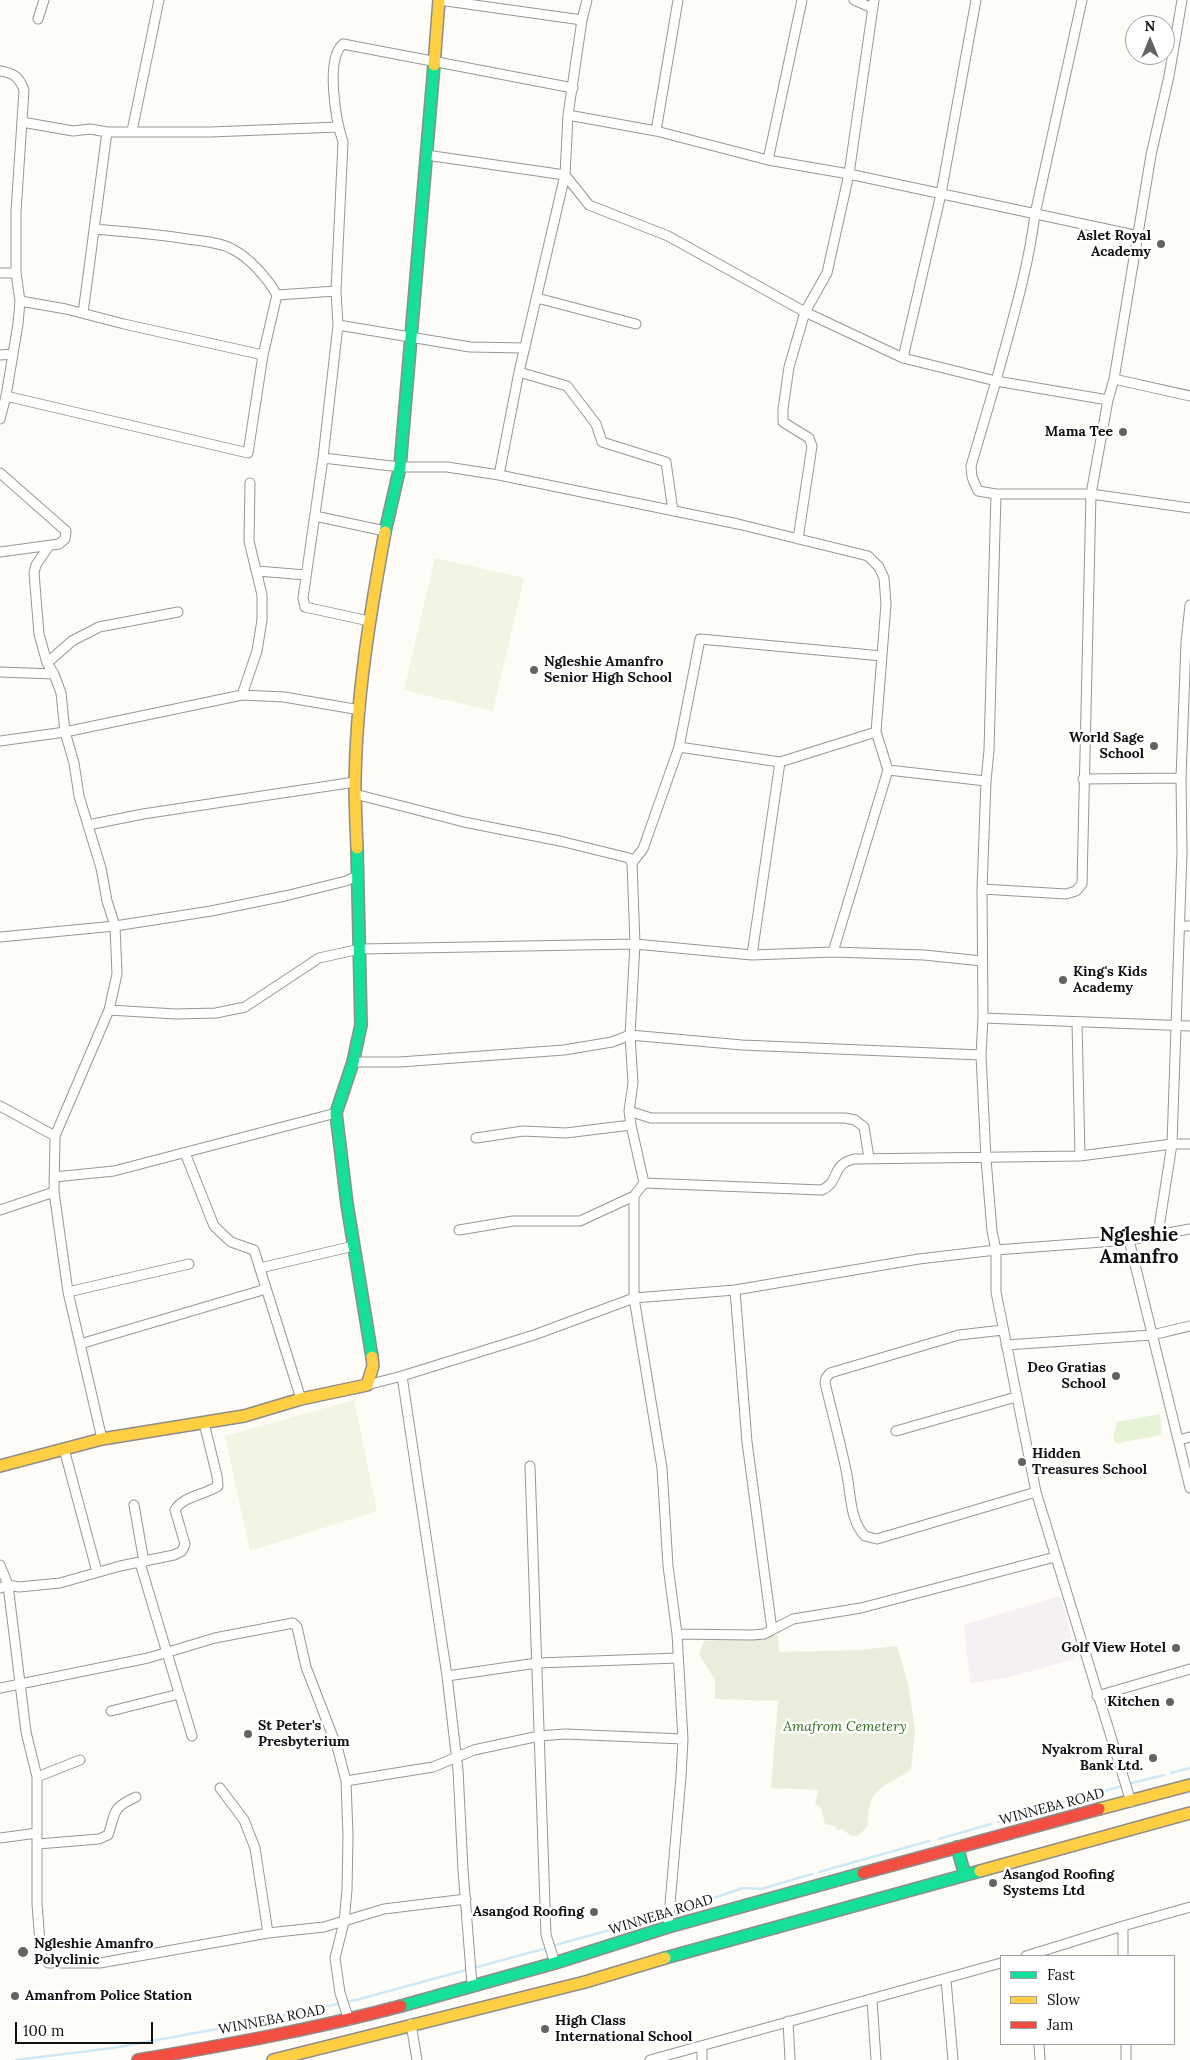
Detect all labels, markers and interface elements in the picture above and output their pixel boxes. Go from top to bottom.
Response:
north arrow [1125,15,1175,65]
text: N [1145,17,1155,35]
place label: Aslet Royal Academy [1077,228,1151,260]
marker: Aslet Royal Academy [1155,238,1167,250]
place label: Mama Tee [1045,424,1113,440]
marker: Mama Tee [1117,426,1129,438]
place label: Ngleshie Amanfro Senior High School [544,654,672,686]
marker: Ngleshie Amanfro Senior High School [528,664,540,676]
place label: World Sage School [1069,730,1144,762]
marker: World Sage School [1148,740,1160,752]
place label: King's Kids Academy [1073,964,1147,996]
marker: King's Kids Academy [1057,974,1069,986]
district label: Ngleshie Amanfro [1100,1225,1178,1269]
place label: Deo Gratias School [1027,1360,1106,1392]
marker: Deo Gratias School [1110,1370,1122,1382]
place label: Hidden Treasures School [1032,1446,1147,1478]
marker: Hidden Treasures School [1016,1456,1028,1468]
place label: Golf View Hotel [1061,1640,1166,1656]
marker: Golf View Hotel [1170,1642,1182,1654]
place label: Kitchen [1107,1694,1160,1710]
marker: Kitchen [1164,1696,1176,1708]
place label: St Peter's Presbyterium [258,1718,350,1750]
park label: Amafrom Cemetery [783,1719,907,1735]
marker: St Peter's Presbyterium [242,1728,254,1740]
place label: Nyakrom Rural Bank Ltd. [1042,1742,1143,1774]
marker: Nyakrom Rural Bank Ltd. [1147,1752,1159,1764]
street label: WINNEBA ROAD [998,1785,1106,1829]
place label: Asangod Roofing Systems Ltd [1003,1867,1114,1900]
marker: Asangod Roofing Systems Ltd [987,1877,999,1889]
street label: WINNEBA ROAD [607,1891,715,1939]
place label: Asangod Roofing [473,1904,584,1920]
marker: Asangod Roofing [588,1906,600,1918]
place label: Ngleshie Amanfro Polyclinic [34,1936,153,1968]
marker: Ngleshie Amanfro Polyclinic [16,1945,30,1959]
legend [1000,1955,1175,2045]
text: Fast [1047,1965,1075,1984]
place label: Amanfrom Police Station [25,1988,192,2004]
marker: Amanfrom Police Station [9,1990,21,2002]
text: Slow [1047,1990,1080,2009]
street label: WINNEBA ROAD [217,2001,327,2039]
scale bar [18,2012,155,2044]
place label: High Class International School [555,2013,692,2045]
text: Jam [1047,2015,1074,2034]
text: 100 m [23,2021,64,2040]
marker: High Class International School [539,2023,551,2035]

